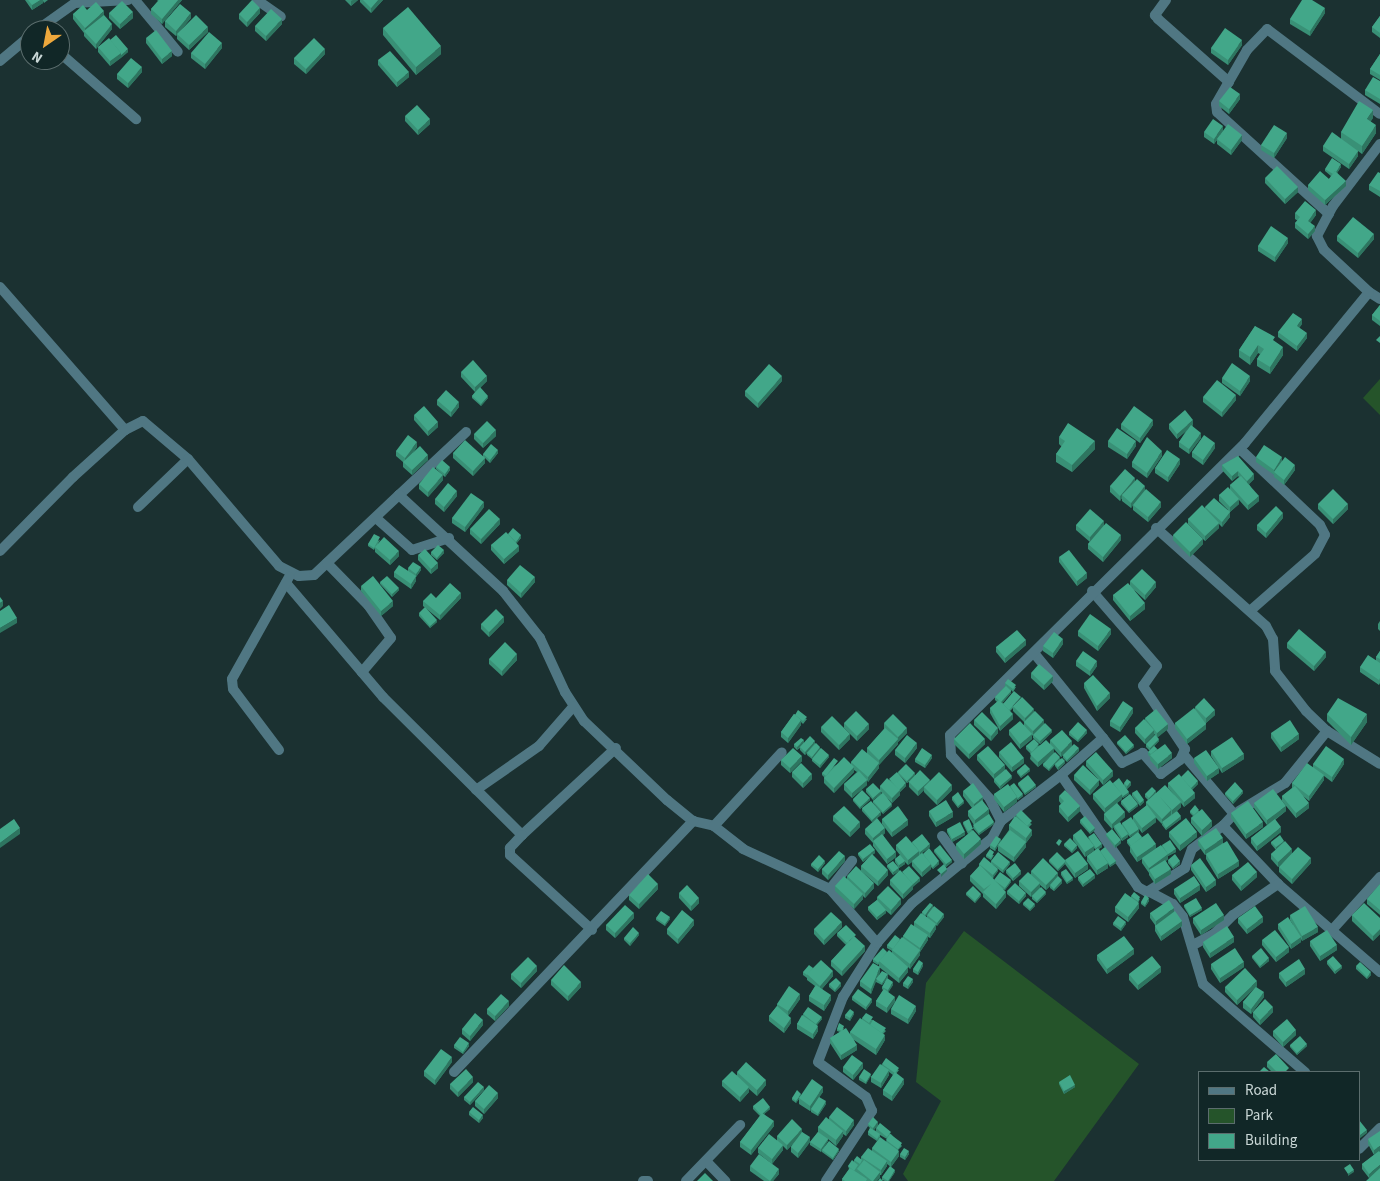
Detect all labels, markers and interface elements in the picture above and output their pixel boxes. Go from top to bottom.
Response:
north arrow [20,20,70,70]
text: N [28,46,47,68]
legend [1198,1071,1360,1161]
text: Road [1245,1080,1277,1101]
text: Park [1245,1105,1273,1126]
text: Building [1245,1130,1297,1151]

